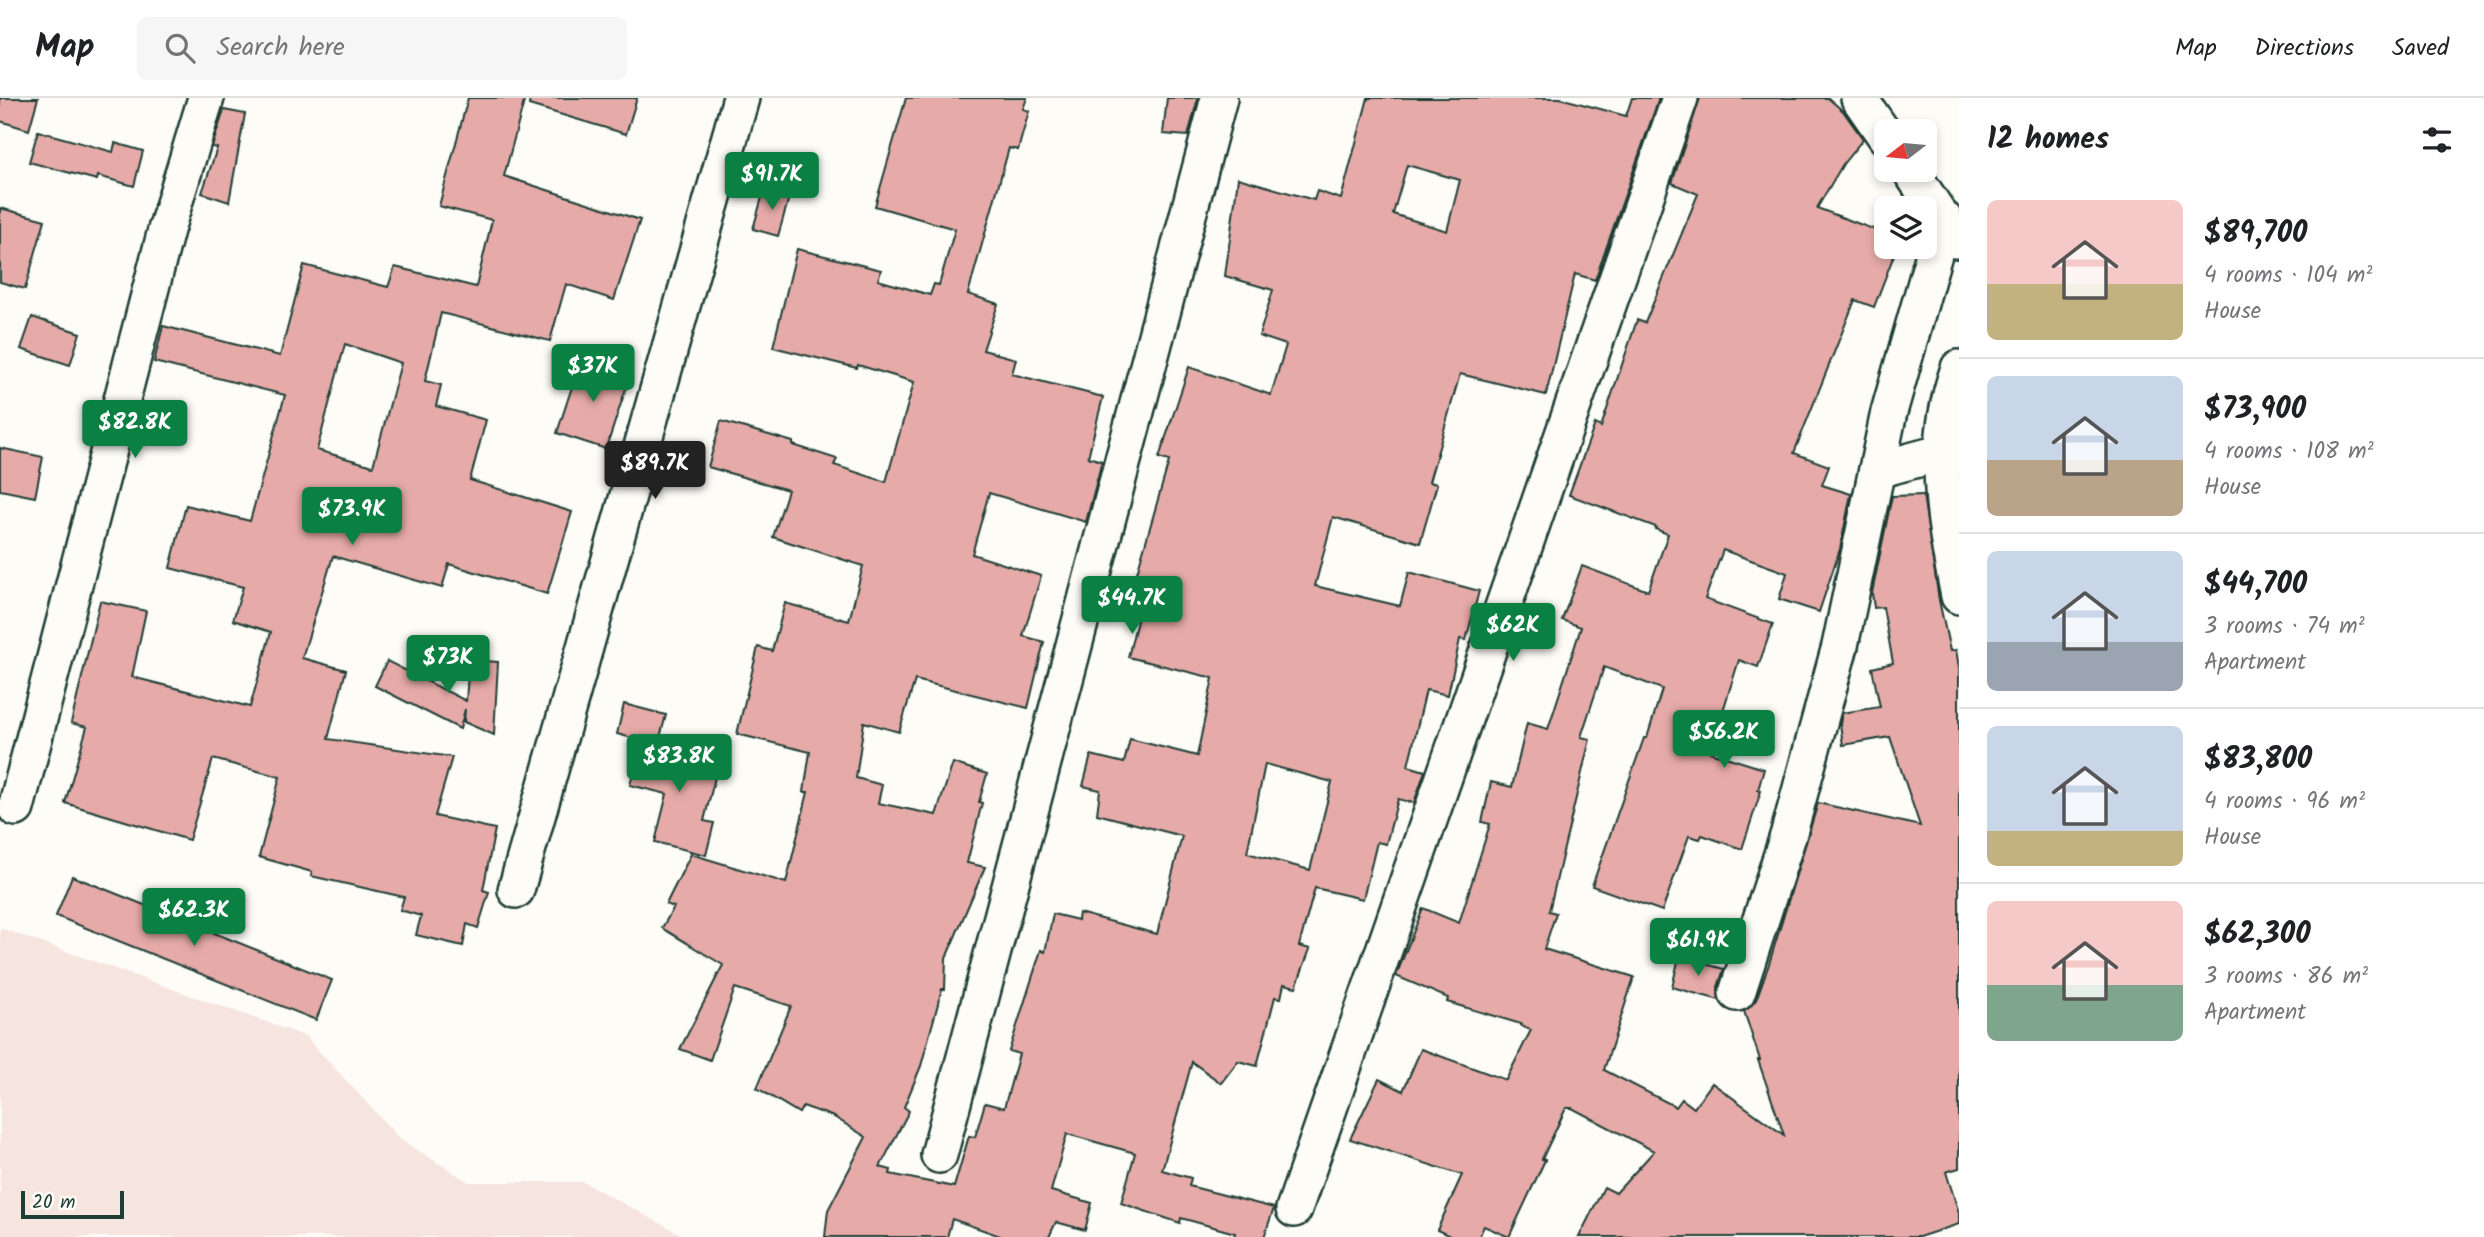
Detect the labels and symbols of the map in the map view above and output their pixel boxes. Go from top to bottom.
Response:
north arrow [1874,119,1937,182]
pin: $91.7K [715,152,829,212]
pin: $37K [552,344,634,404]
pin: $82.8K [78,400,192,460]
pin: $89.7K [598,442,712,501]
pin: $73.9K [295,488,409,547]
pin: $44.7K [1075,576,1189,636]
pin: $62K [1472,603,1554,663]
pin: $73K [407,636,489,695]
pin: $56.2K [1667,710,1781,770]
pin: $83.8K [622,734,736,794]
pin: $62.3K [137,888,251,948]
pin: $61.9K [1641,918,1755,978]
scale bar [21,1188,124,1220]

